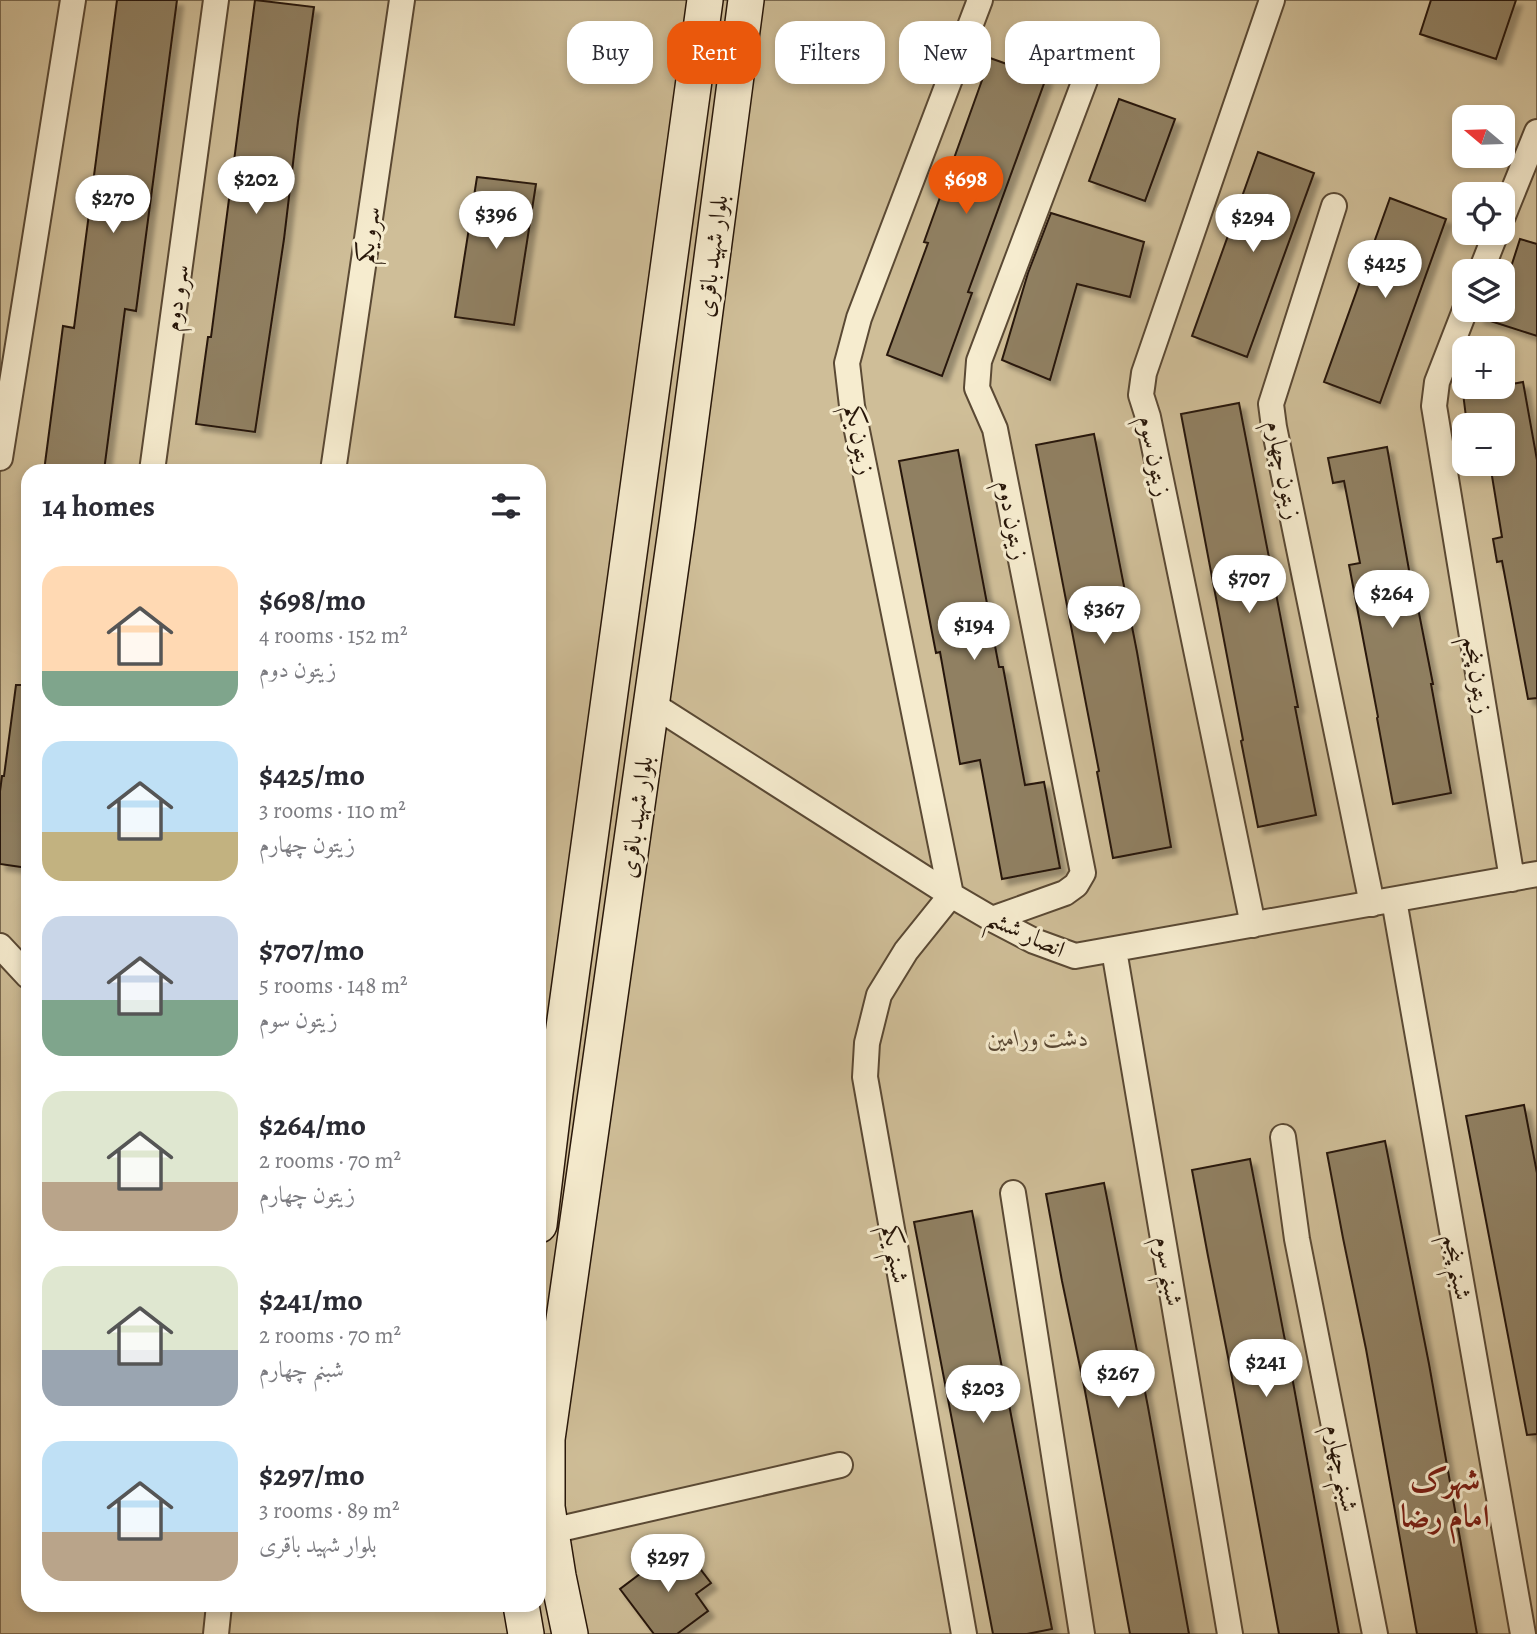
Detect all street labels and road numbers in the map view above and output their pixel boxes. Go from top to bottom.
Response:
street label: بلوار شهید باقری [689,193,735,319]
street label: سرو یکم [348,205,394,266]
street label: سرو دوم [155,263,201,334]
street label: زیتون یکم [832,402,882,479]
street label: زیتون سوم [1126,412,1179,501]
street label: زیتون چهارم [1254,418,1309,523]
street label: زیتون دوم [985,477,1036,564]
street label: زیتون پنجم [1450,634,1500,717]
street label: بلوار شهید باقری [612,754,660,880]
street label: انصار ششم [978,901,1070,972]
street label: شبنم یکم [867,1222,917,1287]
street label: شبنم پنجم [1429,1231,1480,1304]
street label: شبنم سوم [1139,1234,1191,1310]
street label: شبنم چهارم [1310,1421,1366,1516]

